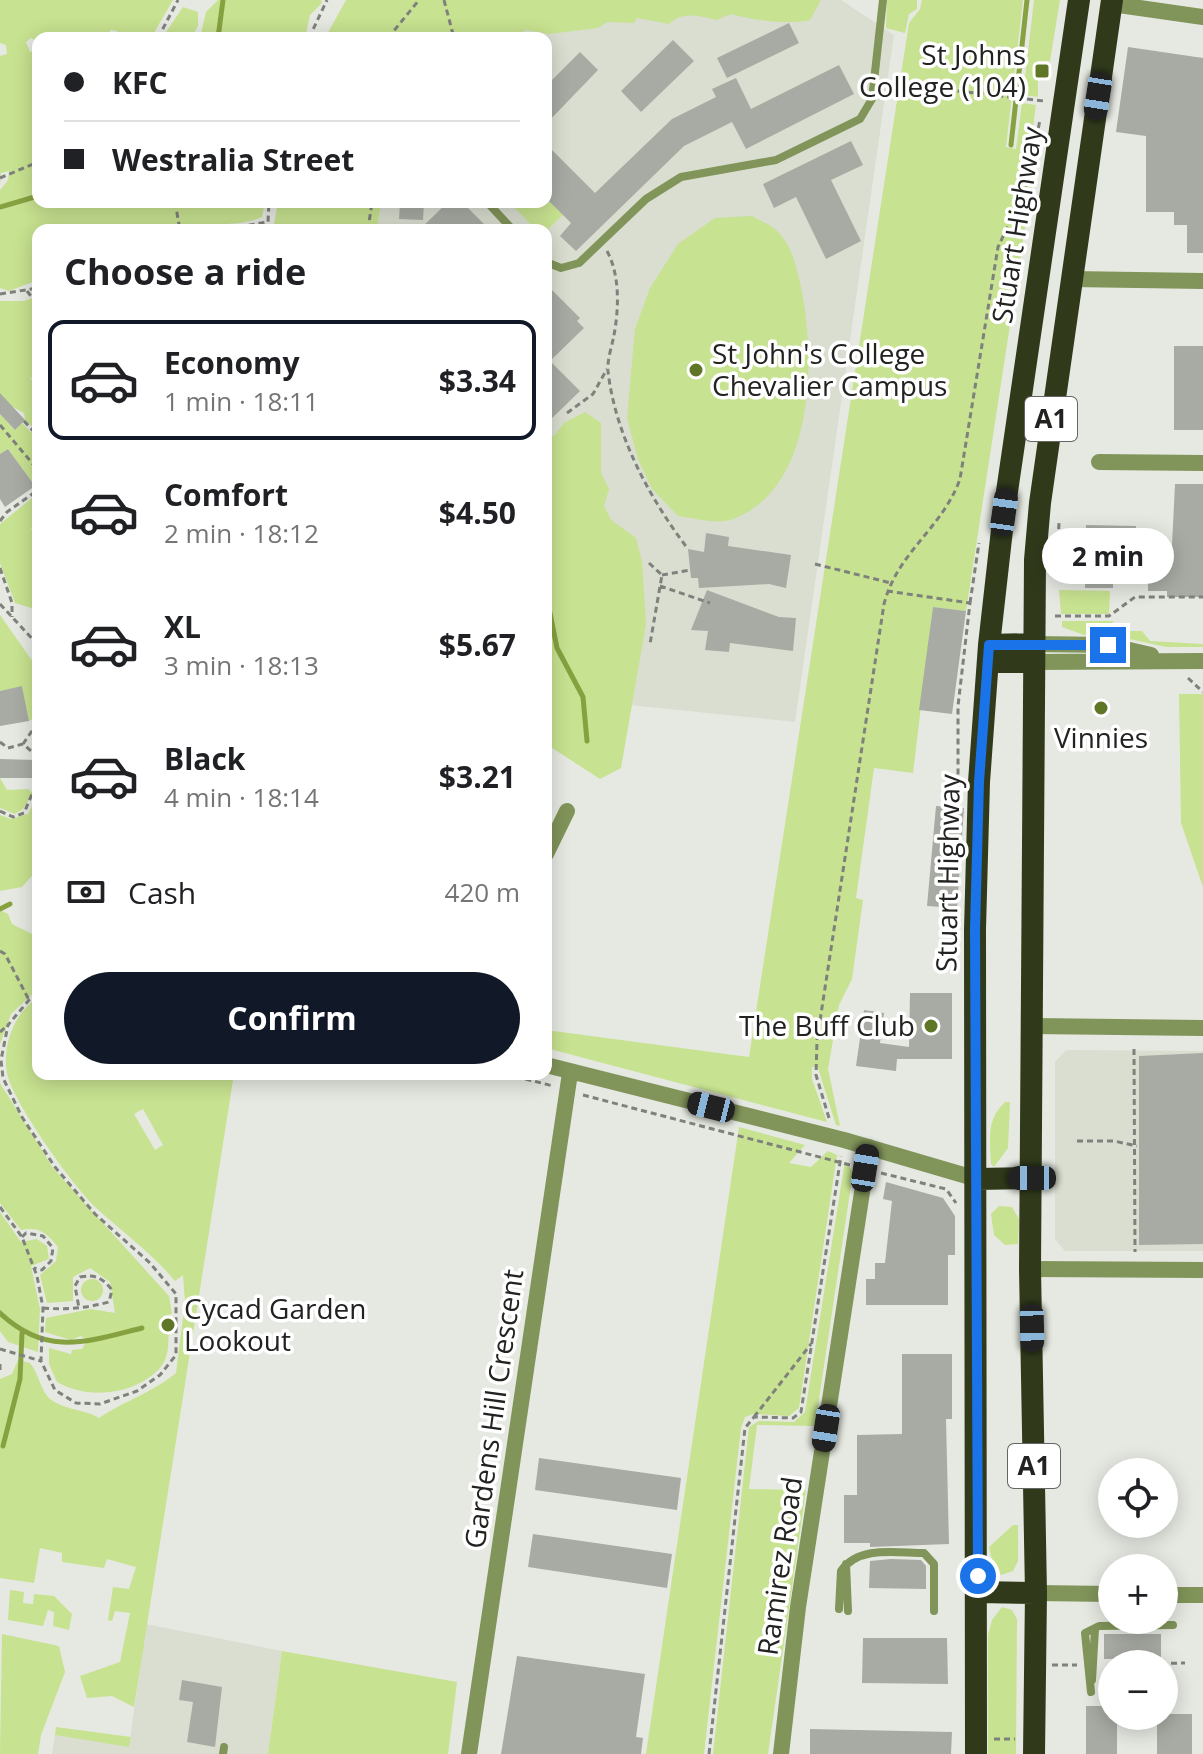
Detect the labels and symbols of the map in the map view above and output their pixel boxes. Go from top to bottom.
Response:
place label: St Johns College (104) [859,35,1026,105]
marker: St Johns College (104) [1033,62,1051,80]
car [1082,70,1114,122]
street label: Stuart Highway [982,123,1050,326]
place label: St John's College Chevalier Campus [712,334,947,404]
marker: St John's College Chevalier Campus [687,361,705,379]
road number: A1 [1025,397,1077,441]
car [989,487,1019,537]
callout: 2 min [1042,529,1174,585]
route end [1090,627,1126,663]
marker: Vinnies [1092,699,1110,717]
place label: Vinnies [1054,718,1148,756]
street label: Stuart Highway [926,773,968,972]
place label: The Buff Club [739,1006,915,1044]
marker: The Buff Club [922,1017,940,1035]
car [685,1090,737,1124]
car [849,1142,881,1194]
car [1008,1166,1056,1190]
street label: Gardens Hill Crescent [455,1267,531,1551]
place label: Cycad Garden Lookout [184,1289,366,1359]
car [1020,1304,1044,1352]
marker: Cycad Garden Lookout [159,1316,177,1334]
car [810,1402,842,1454]
road number: A1 [1008,1444,1060,1488]
street label: Ramirez Road [748,1474,810,1658]
route start [960,1558,996,1594]

